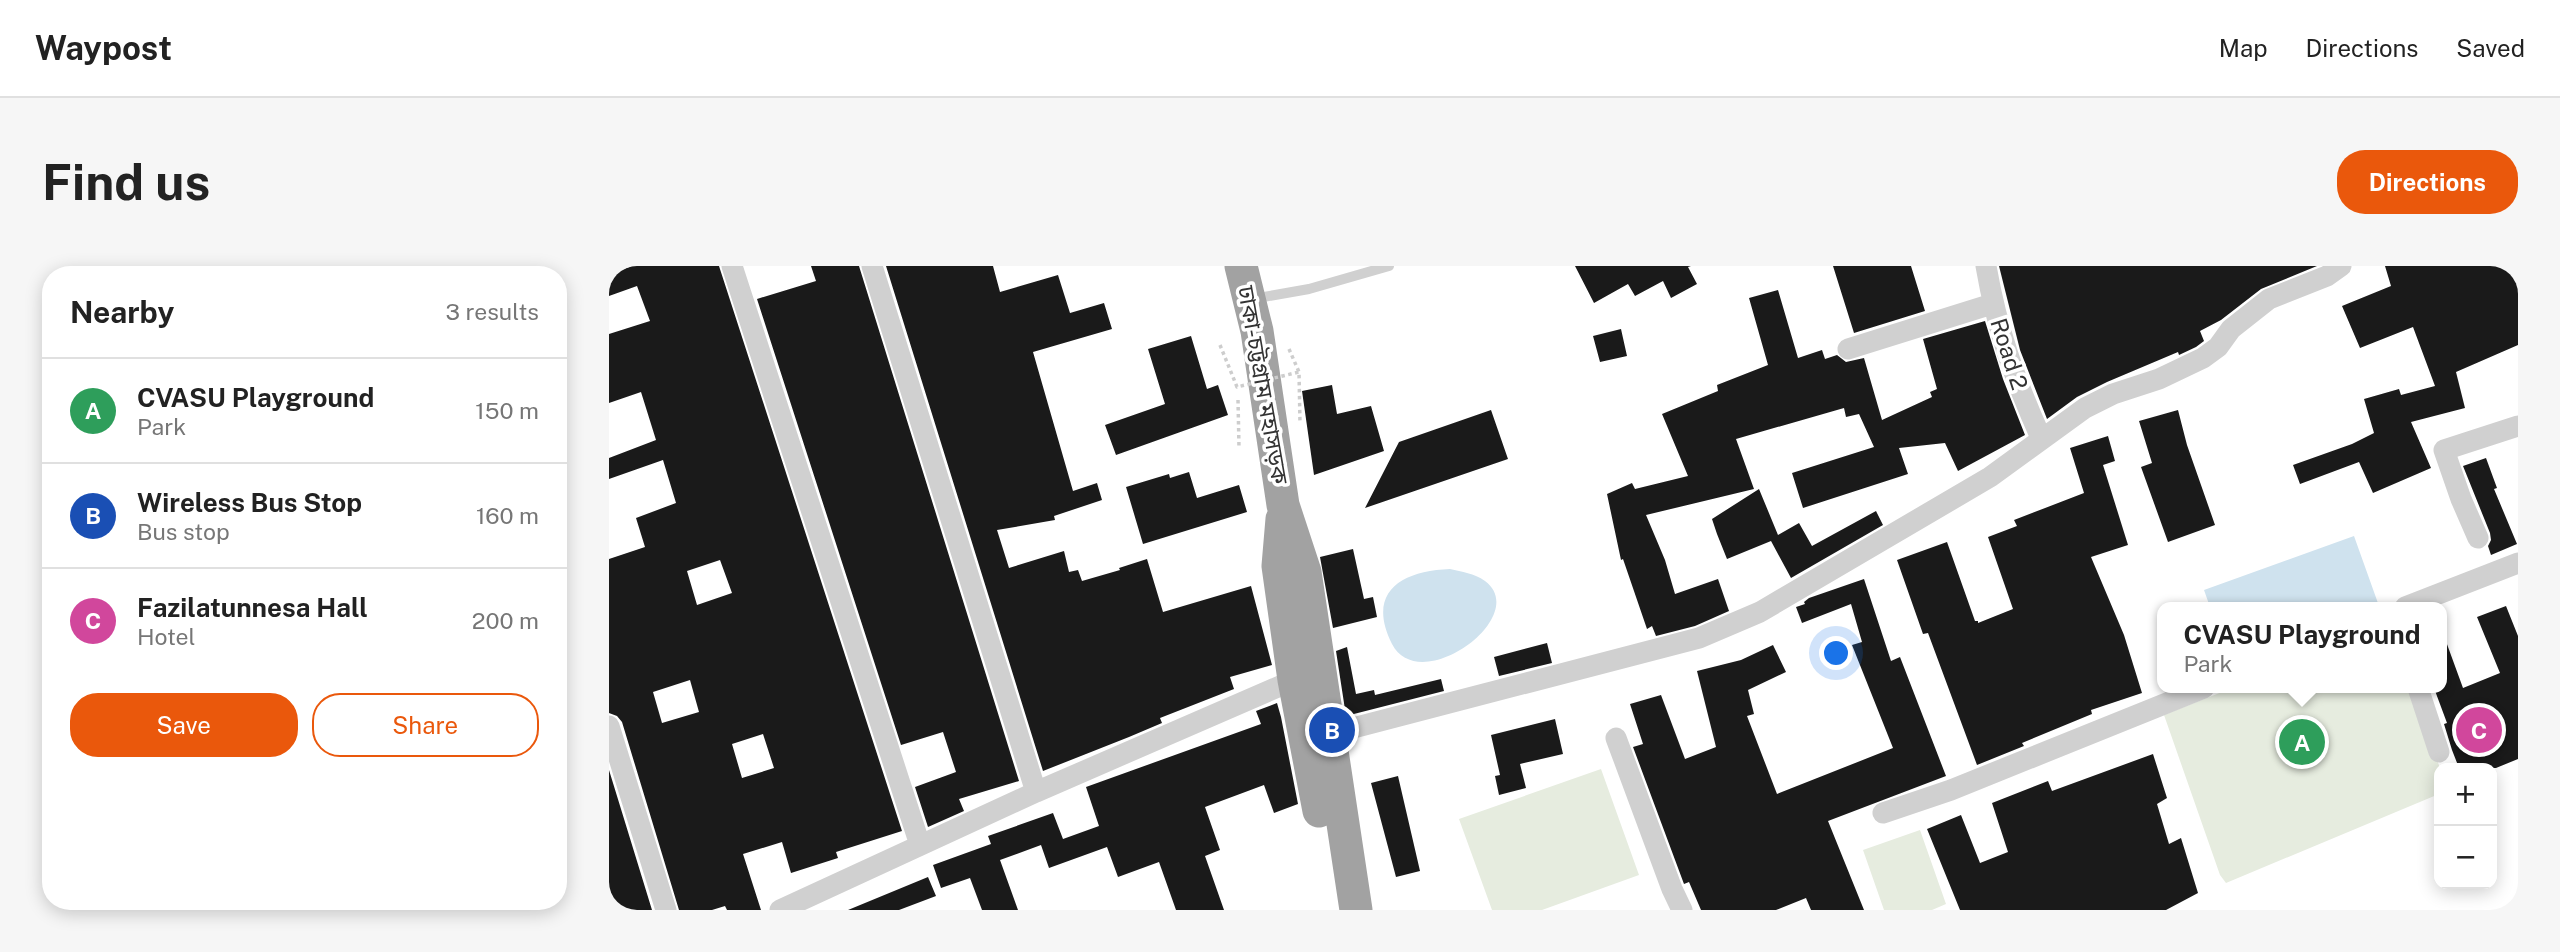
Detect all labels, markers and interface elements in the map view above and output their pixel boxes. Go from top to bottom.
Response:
text: Waypost [35,29,172,67]
text: Map [2219,34,2268,62]
text: Directions [2306,34,2418,62]
text: Saved [2456,34,2525,62]
button: Directions [2337,150,2518,214]
text: Find us [42,153,210,211]
street label: ঢাকা-চট্টগ্রাম মহাসড়ক [1233,283,1294,487]
text: Nearby [70,294,174,330]
text: 3 results [445,298,539,325]
street label: Road 2 [1985,315,2034,393]
text: CVASU Playground [137,382,374,413]
text: A [85,397,101,424]
text: 150 m [475,397,539,424]
text: Park [137,413,186,440]
text: Wireless Bus Stop [137,487,362,518]
text: B [85,502,101,529]
text: 160 m [476,502,539,529]
text: Bus stop [137,518,230,545]
text: Fazilatunnesa Hall [137,592,368,623]
popup [2157,602,2447,693]
text: C [85,607,101,634]
text: 200 m [472,607,539,634]
text: CVASU Playground [2183,619,2421,650]
text: Hotel [137,623,196,650]
your location [1819,636,1853,670]
text: Park [2183,650,2232,677]
button: Save [70,693,298,757]
button: Share [312,693,539,757]
pin: B [1309,704,1355,756]
pin: C [2456,704,2502,756]
pin: A [2279,716,2325,768]
map controls [2434,763,2497,889]
button: + [2434,763,2497,826]
button: − [2434,826,2497,889]

